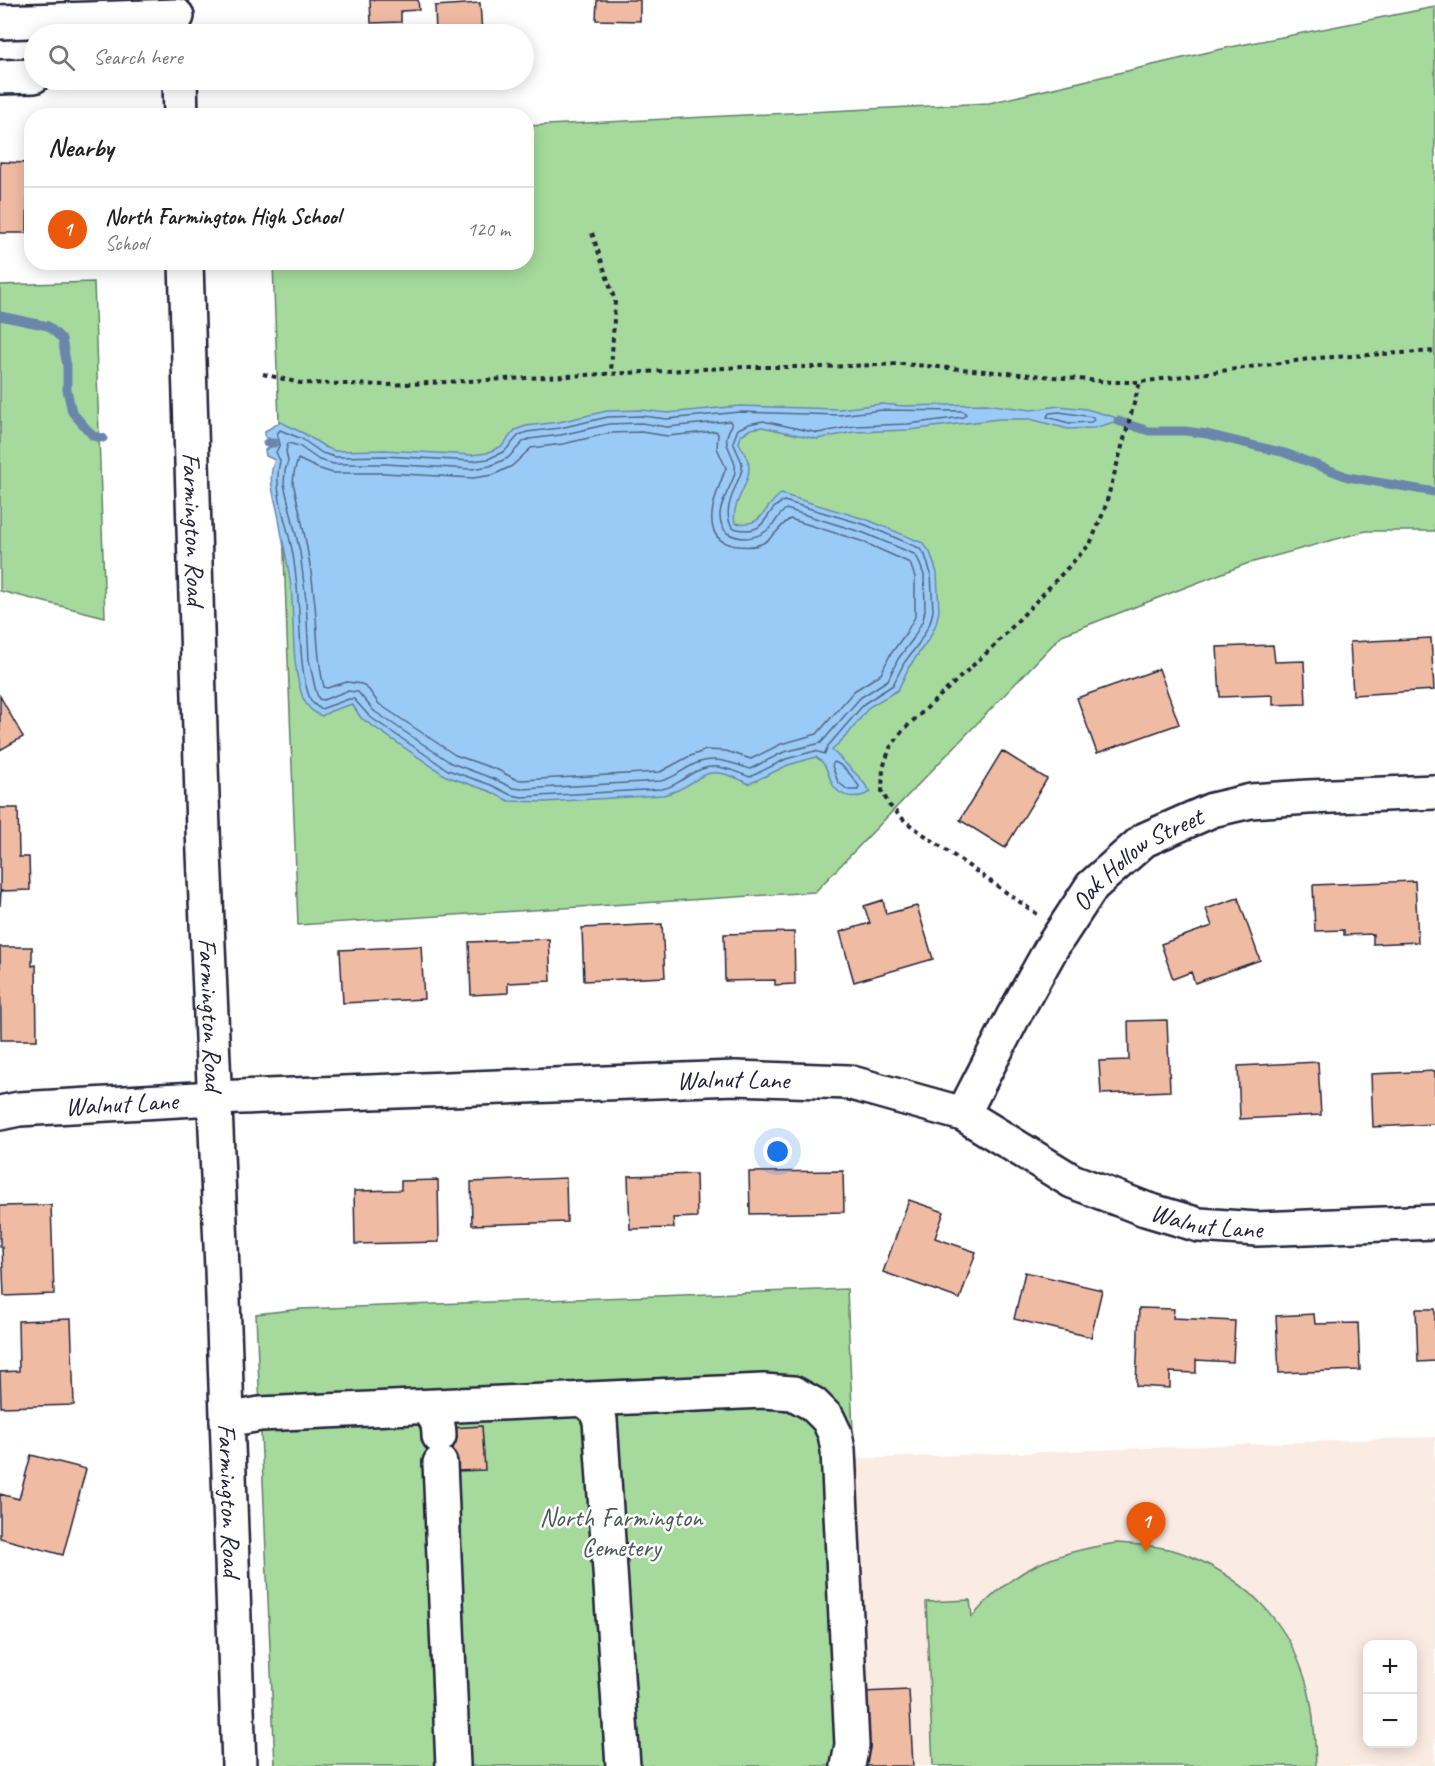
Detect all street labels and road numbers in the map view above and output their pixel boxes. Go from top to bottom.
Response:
street label: Farmington Road [175,452,212,610]
street label: Oak Hollow Street [1064,799,1210,917]
street label: Farmington Road [191,938,230,1095]
street label: Walnut Lane [676,1062,792,1097]
street label: Walnut Lane [64,1084,181,1123]
street label: Walnut Lane [1147,1196,1265,1246]
street label: Farmington Road [210,1423,249,1581]

